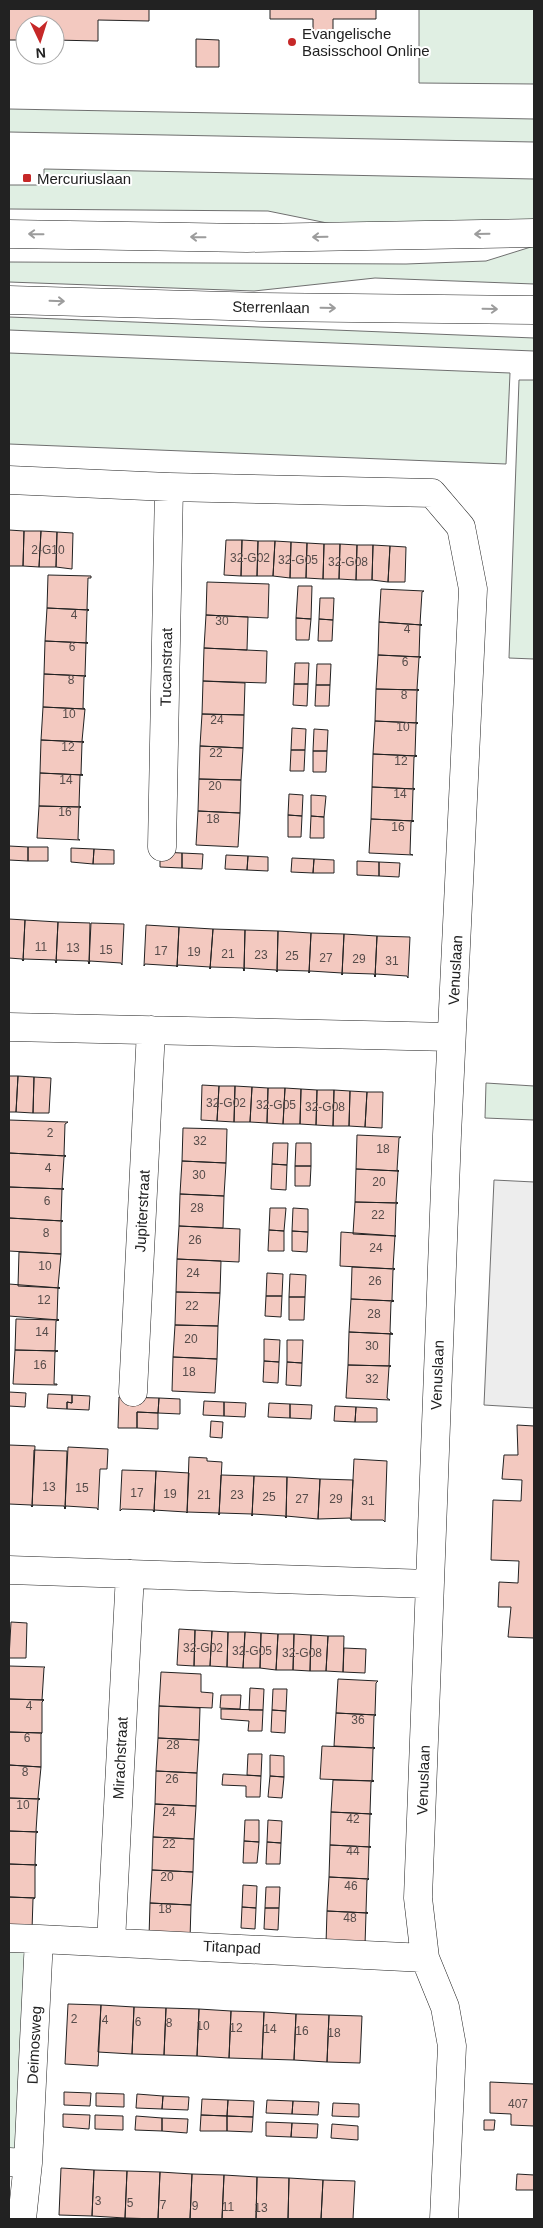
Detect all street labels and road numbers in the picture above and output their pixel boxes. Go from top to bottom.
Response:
street label: Sterrenlaan [232,298,310,316]
street label: Tucanstraat [157,627,175,706]
street label: Venuslaan [445,935,465,1005]
street label: Jupiterstraat [131,1169,153,1253]
street label: Venuslaan [427,1340,447,1410]
street label: Mirachstraat [109,1716,131,1800]
street label: Venuslaan [413,1745,433,1815]
street label: Titanpad [203,1937,261,1957]
street label: Deimosweg [23,2005,45,2085]

